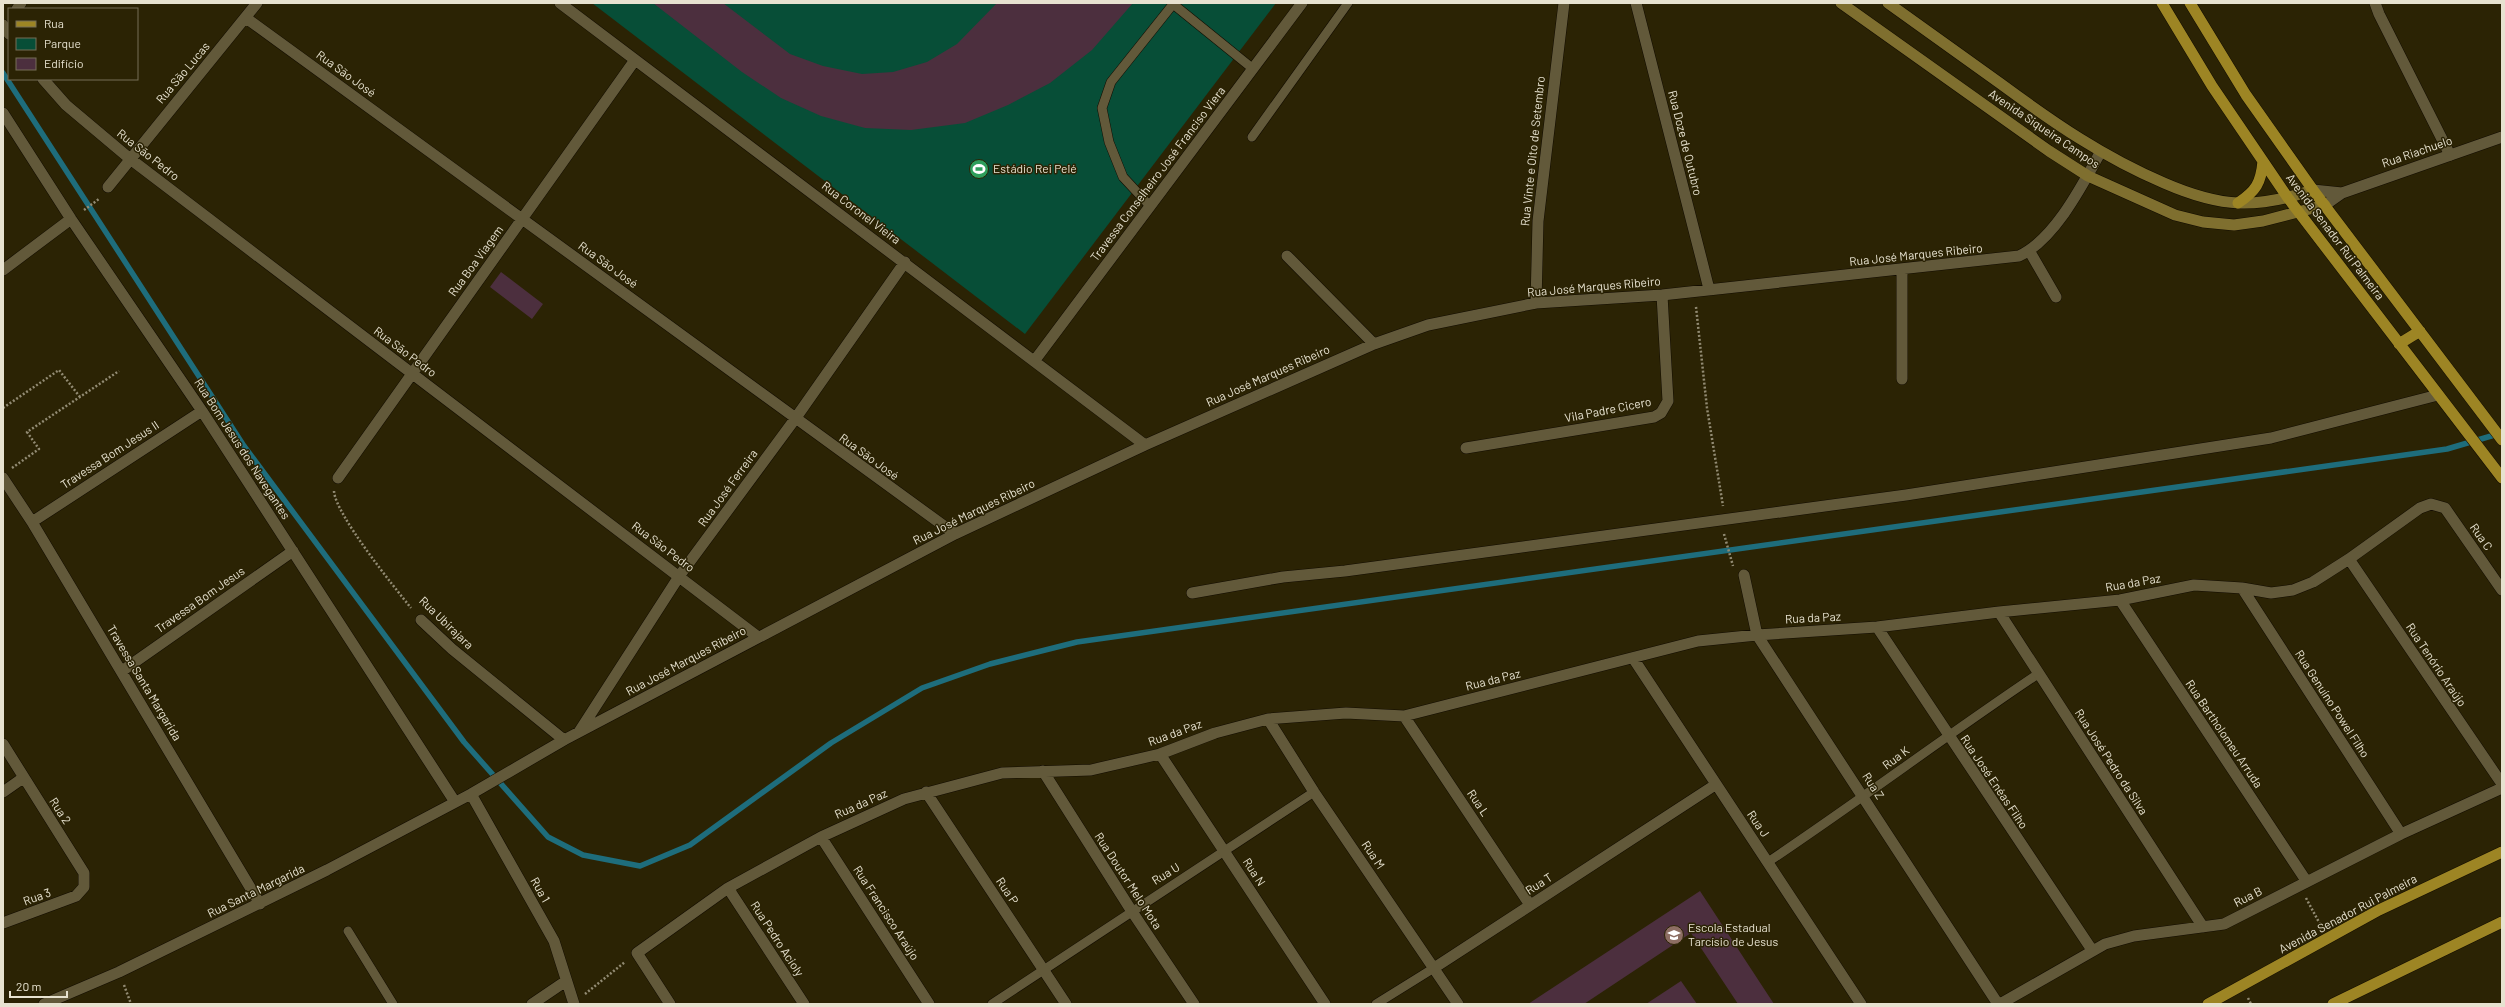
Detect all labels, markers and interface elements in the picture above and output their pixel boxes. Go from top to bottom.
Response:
legend [8,8,138,80]
text: Rua [44,16,64,30]
text: Parque [44,36,81,50]
street label: Rua São Lucas [153,39,212,106]
street label: Rua São José [314,47,379,99]
text: Edifício [44,56,84,70]
street label: Rua Vinte e Oito de Setembro [1517,75,1547,227]
street label: Travessa Conselheiro José Franciso Viera [1087,83,1228,264]
street label: Avenida Siqueira Campos [1986,86,2103,171]
street label: Rua Doze de Outubro [1666,89,1706,197]
street label: Rua São Pedro [115,126,182,183]
street label: Rua Riachuelo [2380,132,2454,170]
sports icon: Estádio Rei Pelé [968,158,990,180]
place label: Estádio Rei Pelé [993,161,1077,175]
street label: Avenida Senador Rui Palmeira [2284,171,2388,302]
street label: Rua Coronel Vieira [819,178,904,246]
street label: Rua Boa Viagem [445,222,506,298]
street label: Rua São José [576,238,641,290]
street label: Rua José Marques Ribeiro [1849,240,1983,268]
street label: Rua José Marques Ribeiro [1527,273,1661,299]
street label: Rua São Pedro [371,323,440,379]
street label: Rua José Marques Ribeiro [1204,341,1332,409]
street label: Rua Bom Jesus dos Navegantes [192,375,294,522]
street label: Vila Padre Cicero [1563,394,1652,424]
street label: Travessa Bom Jesus II [58,417,161,491]
street label: Rua São José [837,430,902,482]
street label: Rua José Ferreira [695,446,760,529]
street label: Rua José Marques Ribeiro [910,475,1037,547]
street label: Rua São Pedro [629,518,698,574]
street label: Rua C [2468,520,2496,553]
street label: Travessa Bom Jesus [152,563,247,635]
street label: Rua da Paz [2104,570,2162,594]
street label: Rua Ubirajara [417,593,477,652]
street label: Rua da Paz [1785,609,1841,625]
street label: Rua Tenório Araújo [2404,620,2470,709]
street label: Travessa Santa Margarida [105,622,185,743]
street label: Rua José Marques Ribeiro [623,622,748,698]
street label: Rua Genuíno Powel Filho [2293,647,2373,760]
street label: Rua da Paz [1464,665,1522,693]
street label: Rua Bartholomeu Arruda [2183,677,2266,790]
street label: Rua José Pedro da Silva [2072,706,2151,817]
street label: Rua da Paz [1146,716,1203,748]
street label: Rua José Enéas Filho [1958,732,2031,831]
street label: Rua K [1879,742,1912,772]
street label: Rua Z [1860,770,1888,801]
street label: Rua da Paz [832,785,889,821]
street label: Rua L [1465,786,1493,819]
street label: Rua 2 [47,795,75,826]
street label: Rua J [1745,807,1773,839]
street label: Rua Doutor Melo Mota [1092,830,1165,931]
street label: Rua M [1359,838,1388,871]
street label: Rua N [1241,855,1269,888]
street label: Rua U [1149,859,1182,887]
street label: Rua Santa Margarida [205,860,306,920]
street label: Rua Francisco Araújo [851,863,923,962]
street label: Rua T [1522,869,1555,897]
street label: Avenida Senador Rui Palmeira [2276,871,2419,956]
street label: Rua P [994,874,1022,907]
street label: Rua 1 [528,875,553,905]
street label: Rua B [2231,883,2264,909]
street label: Rua 3 [21,885,52,908]
street label: Rua Pedro Acioly [748,898,808,979]
place label: Escola Estadual Tarcísio de Jesus [1688,920,1778,948]
school or university icon: Escola Estadual Tarcísio de Jesus [1663,924,1685,946]
scale bar [10,973,67,999]
text: 20 m [16,979,42,993]

